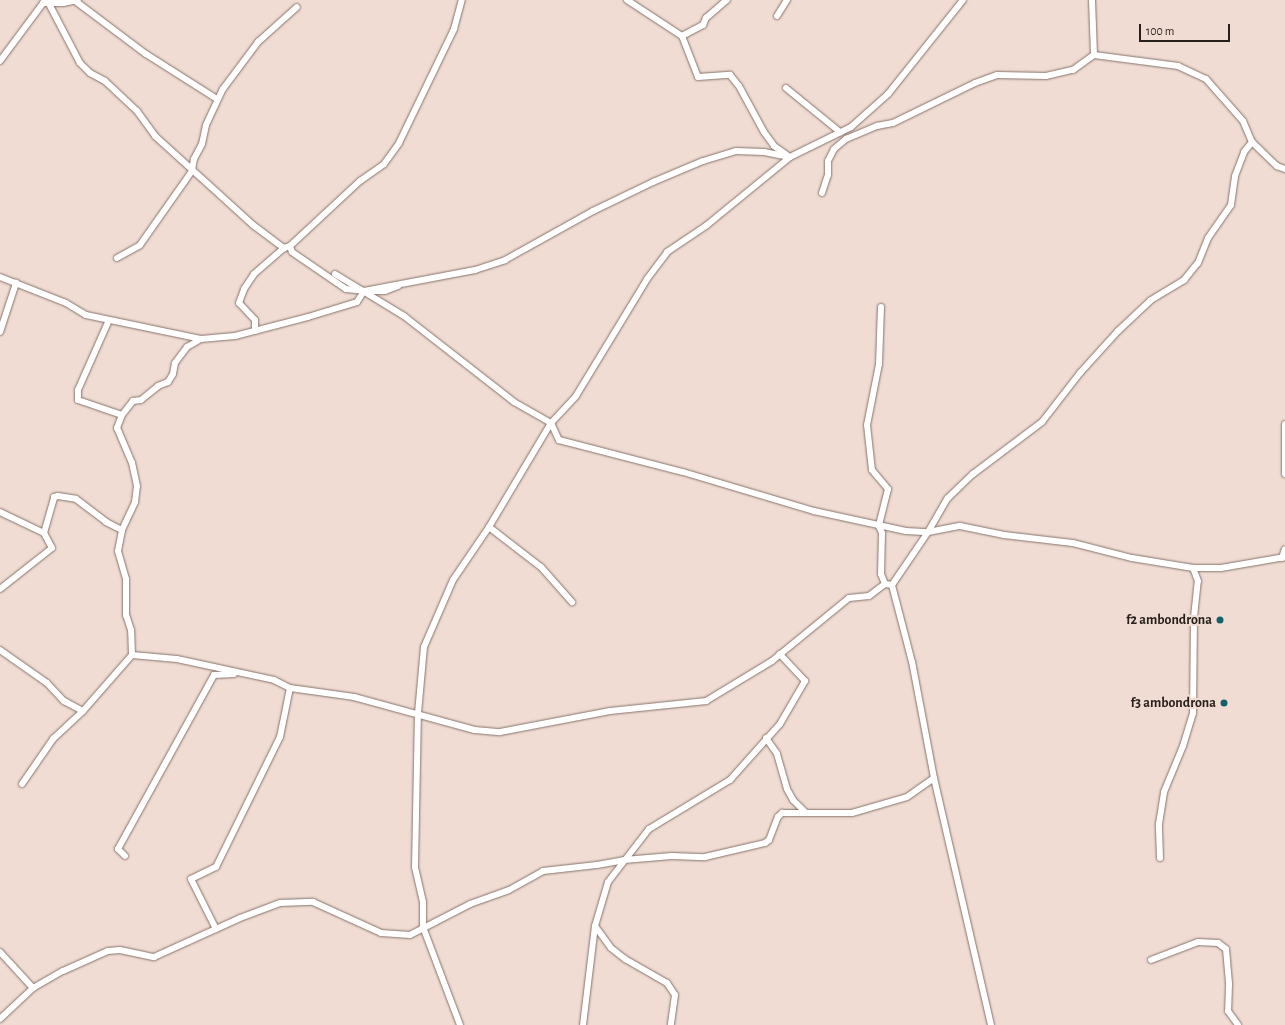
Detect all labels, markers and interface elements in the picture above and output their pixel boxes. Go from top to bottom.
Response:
scale bar [1141,16,1232,42]
text: 100 m [1146,25,1174,37]
place label: f2 ambondrona [1126,612,1212,628]
marker: f2 ambondrona [1215,615,1225,625]
place label: f3 ambondrona [1131,695,1216,711]
marker: f3 ambondrona [1219,698,1229,708]

